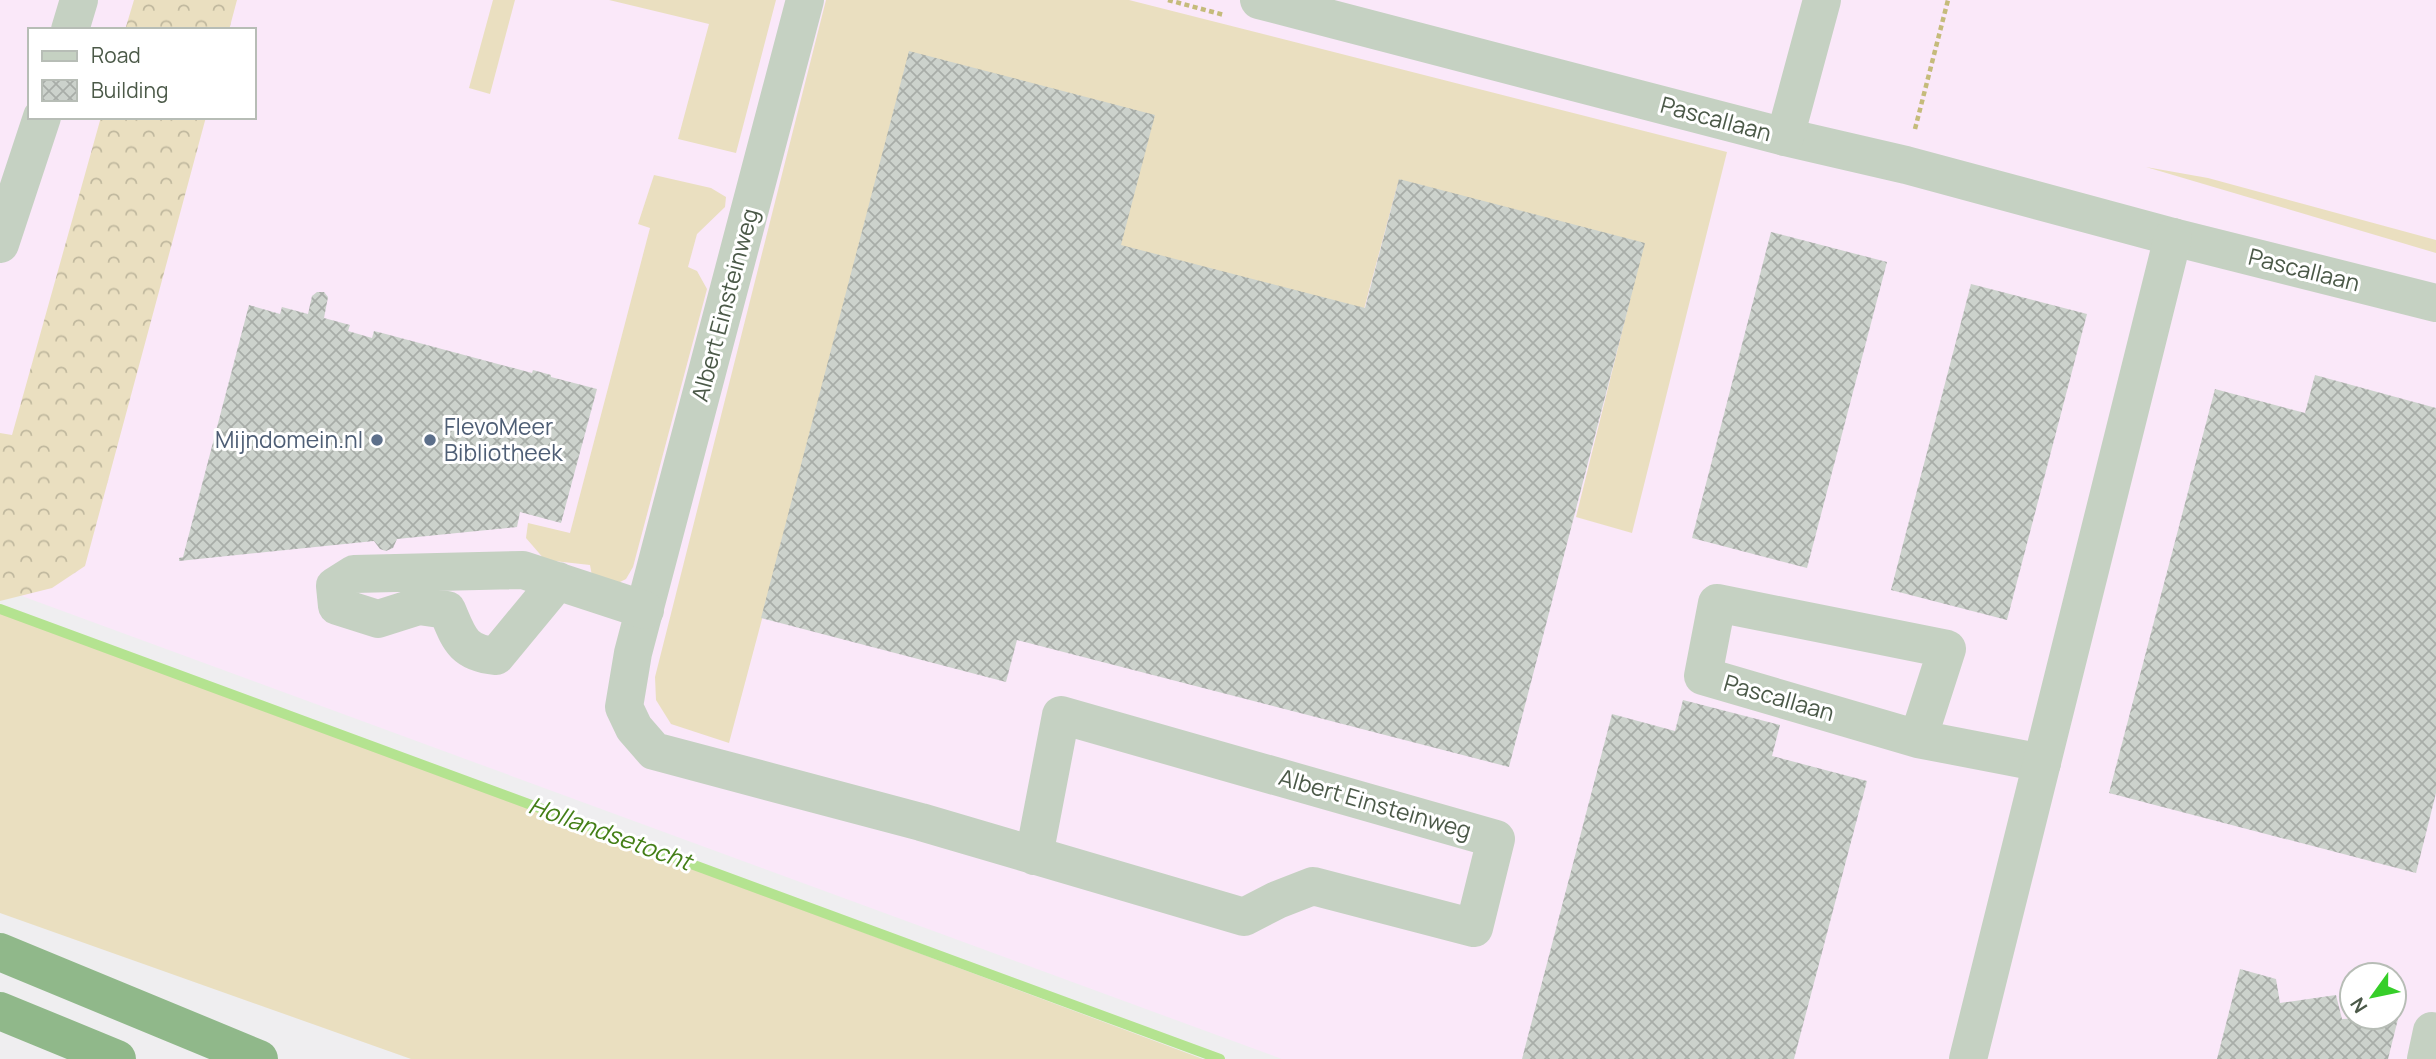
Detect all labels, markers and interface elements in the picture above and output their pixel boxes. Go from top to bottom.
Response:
legend [28,28,256,119]
text: Road [91,41,141,69]
text: Building [91,76,168,104]
street label: Pascallaan [1657,88,1775,148]
street label: Albert Einsteinweg [683,205,765,405]
street label: Pascallaan [2245,240,2363,298]
place label: FlevoMeer Bibliotheek [444,410,563,468]
place label: Mijndomein.nl [215,423,363,455]
marker: Mijndomein.nl [369,432,385,448]
marker: FlevoMeer Bibliotheek [422,432,438,448]
street label: Pascallaan [1720,666,1838,728]
street label: Albert Einsteinweg [1275,760,1475,846]
water label: Hollandsetocht [525,788,699,878]
north arrow [2338,961,2408,1031]
text: N [2344,992,2373,1018]

